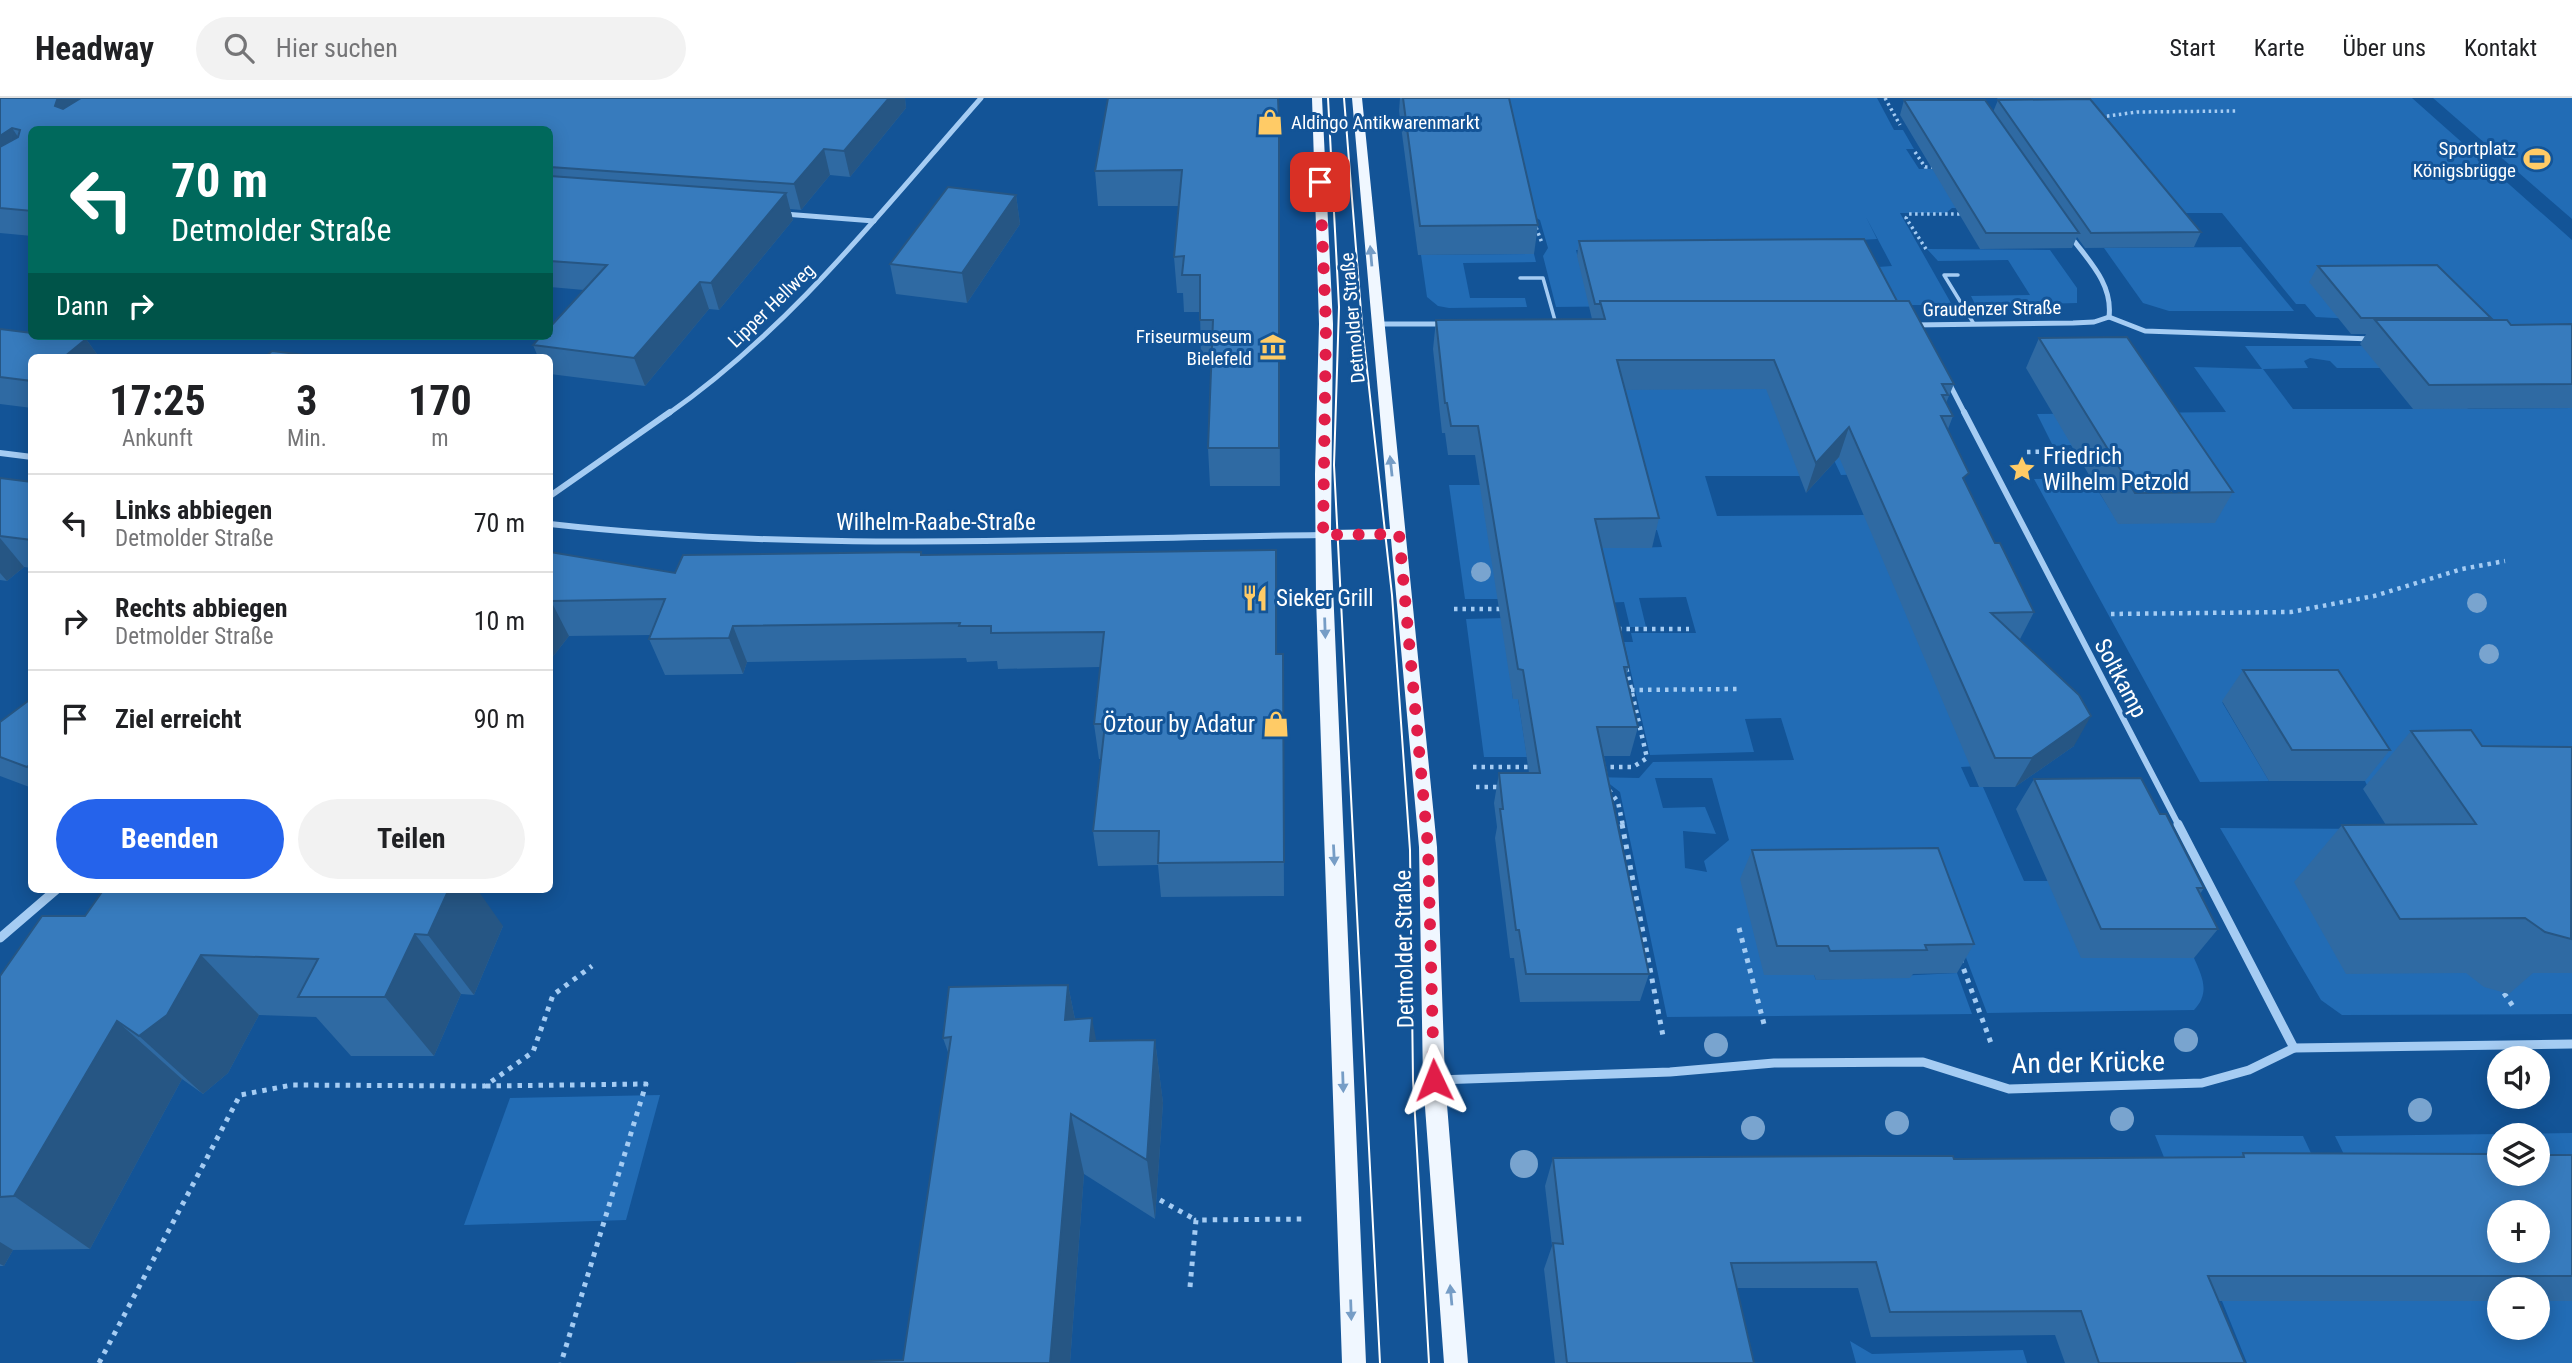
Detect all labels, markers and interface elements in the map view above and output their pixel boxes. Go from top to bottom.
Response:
search box [196,17,686,80]
text: Headway [35,29,154,68]
icon: search [220,29,258,67]
text: Hier suchen [276,33,398,63]
text: Start [2170,34,2216,62]
text: Karte [2254,34,2304,62]
text: Über uns [2342,34,2426,62]
text: Kontakt [2464,34,2537,62]
shop icon: Aldingo Antikwarenmarkt [1255,107,1285,137]
place label: Aldingo Antikwarenmarkt [1291,111,1480,134]
place label: Sportplatz Königsbrügge [2413,137,2516,182]
sports icon: Sportplatz Königsbrügge [2522,144,2552,174]
text: 70 m [171,152,268,209]
pin [1290,152,1350,212]
icon: left [56,154,147,245]
icon: arrive [1301,163,1339,201]
text: Detmolder Straße [171,211,391,249]
one-way arrow [1365,245,1376,267]
street label: Detmolder Straße [1335,252,1370,384]
street label: Lipper Hellweg [723,258,819,352]
icon: right [122,287,160,325]
text: Dann [56,291,108,321]
street label: Graudenzer Straße [1923,296,2062,321]
place label: Friseurmuseum Bielefeld [1136,325,1252,370]
museum icon: Friseurmuseum Bielefeld [1258,332,1288,362]
text: 17:25 [109,376,206,425]
text: 3 [296,376,317,425]
text: 170 [408,376,472,425]
text: Ankunft [122,425,193,452]
text: Min. [287,425,327,452]
text: m [431,425,449,452]
place label: Friedrich Wilhelm Petzold [2043,443,2189,496]
place icon: Friedrich Wilhelm Petzold [2007,454,2037,484]
one-way arrow [1385,455,1396,477]
text: Links abbiegen [115,495,272,525]
icon: left [56,504,94,542]
text: 70 m [474,508,525,538]
street label: Wilhelm-Raabe-Straße [836,509,1036,536]
text: Detmolder Straße [115,525,273,552]
restaurant icon: Sieker Grill [1240,583,1270,613]
place label: Sieker Grill [1276,585,1374,612]
text: Rechts abbiegen [115,593,288,623]
icon: right [56,602,94,640]
text: 10 m [474,606,525,636]
one-way arrow [1320,617,1331,639]
text: Detmolder Straße [115,623,273,650]
street label: Soltkamp [2089,634,2153,722]
icon: arrive [56,700,94,738]
text: Ziel erreicht [115,704,241,734]
text: 90 m [474,704,525,734]
shop icon: Öztour by Adatur [1261,709,1291,739]
place label: Öztour by Adatur [1103,710,1255,738]
button: Beenden [56,799,284,879]
button: Teilen [298,799,525,879]
one-way arrow [1328,844,1339,866]
street label: Detmolder Straße [1390,870,1419,1028]
position arrow [1397,1043,1471,1117]
street label: An der Krücke [2011,1045,2165,1080]
map controls [2487,1046,2550,1340]
button: sound [2487,1046,2550,1109]
one-way arrow [1338,1072,1349,1094]
button: layers [2487,1123,2550,1186]
button: + [2487,1200,2550,1263]
button: − [2487,1277,2550,1340]
one-way arrow [1445,1284,1456,1306]
one-way arrow [1346,1299,1357,1321]

